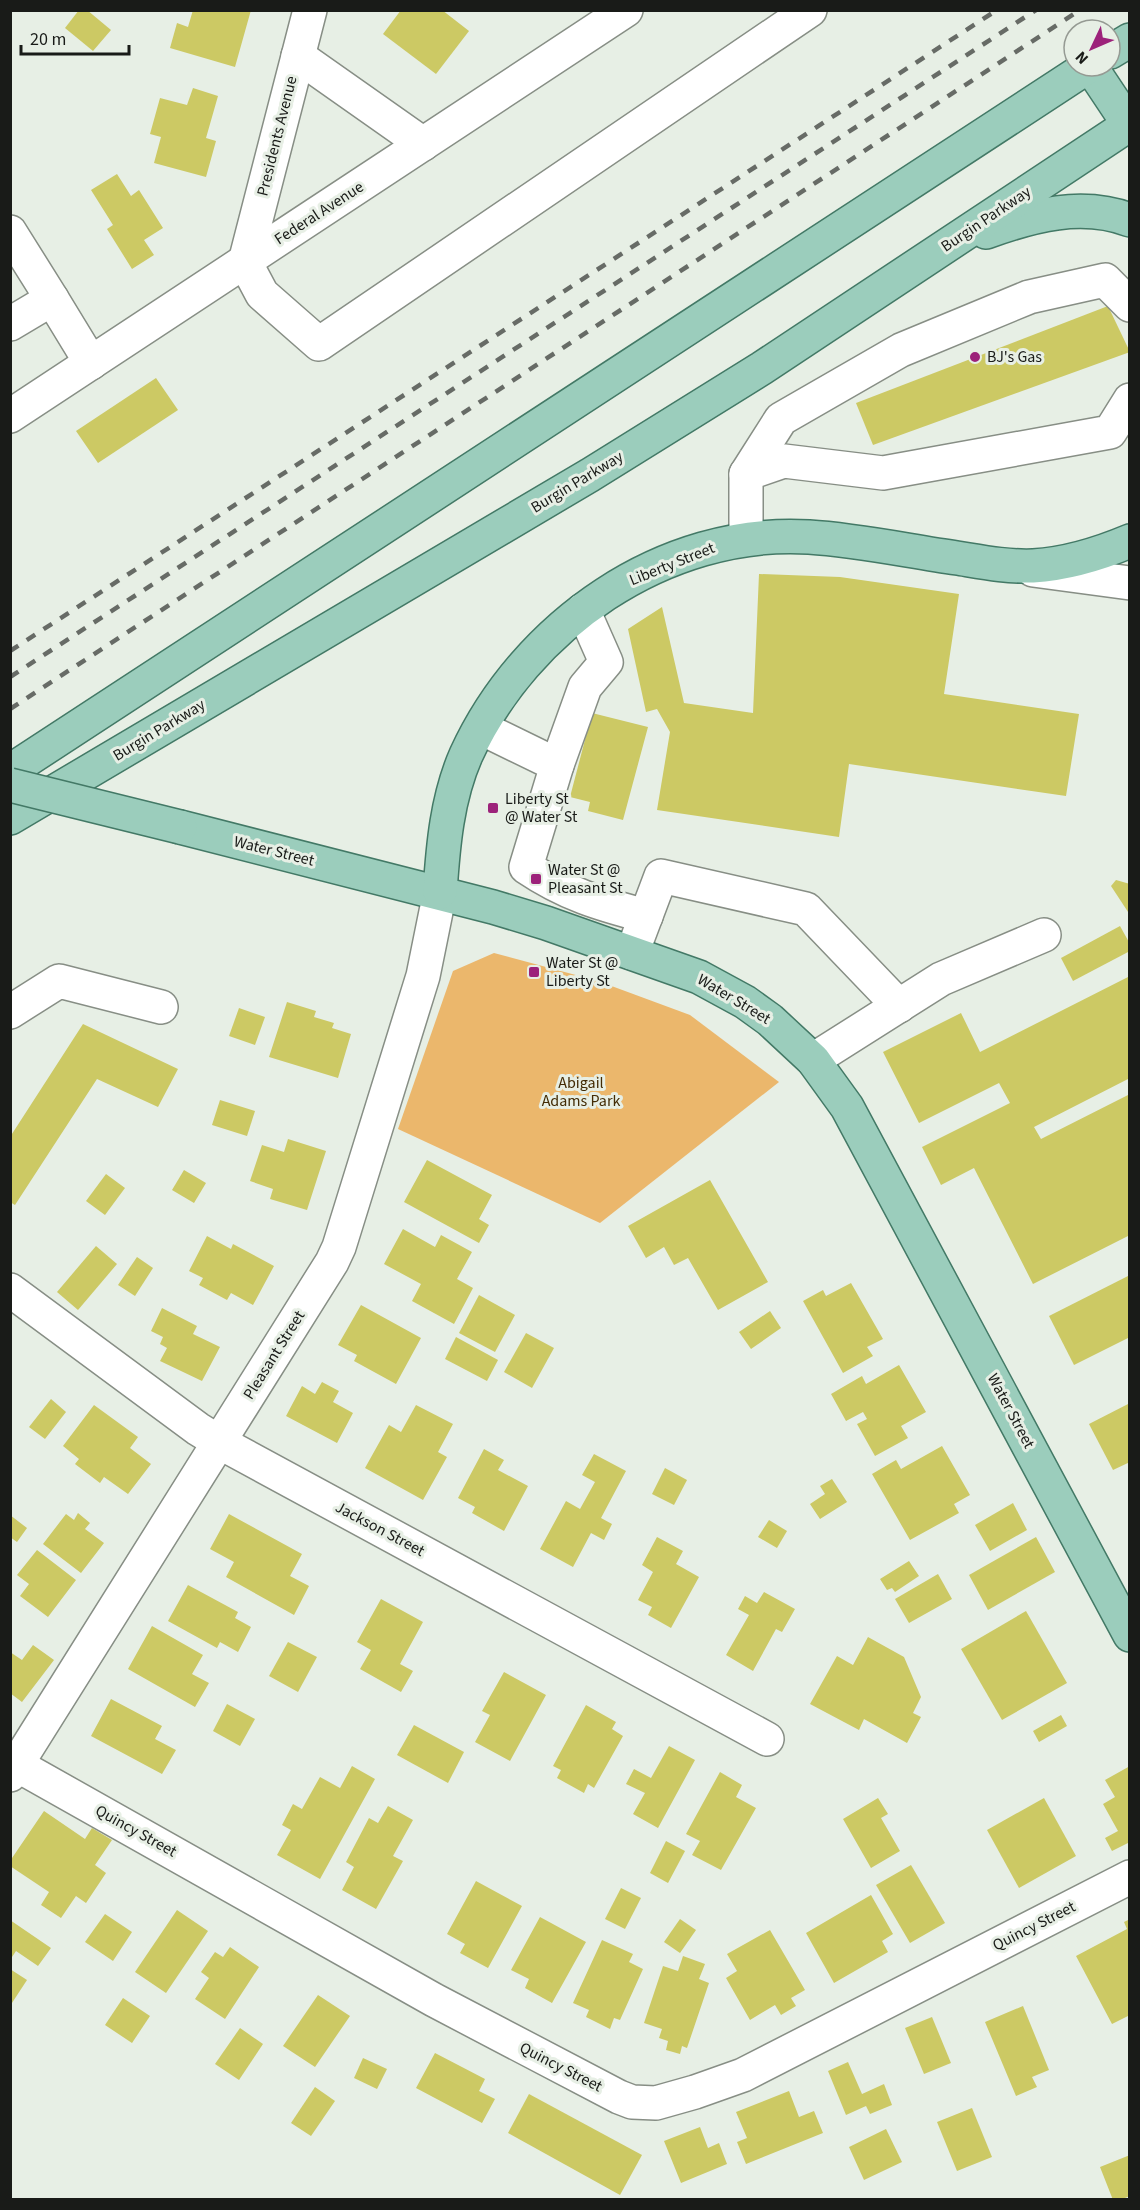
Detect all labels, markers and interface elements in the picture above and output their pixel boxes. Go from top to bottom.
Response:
scale bar [21,18,129,56]
north arrow [1062,18,1122,78]
text: 20 m [30,27,66,52]
text: N [1070,46,1094,69]
street label: Presidents Avenue [251,74,303,198]
street label: Federal Avenue [270,176,368,250]
street label: Burgin Parkway [937,180,1036,257]
place label: BJ's Gas [987,346,1042,368]
marker: BJ's Gas [968,350,982,364]
street label: Burgin Parkway [527,445,628,518]
street label: Liberty Street [626,537,718,591]
street label: Burgin Parkway [109,693,210,766]
place label: Liberty St @ Water St [505,788,578,828]
marker: Liberty St @ Water St [486,801,500,815]
street label: Water Street [231,830,317,872]
place label: Water St @ Pleasant St [548,859,623,899]
marker: Water St @ Pleasant St [529,872,543,886]
place label: Water St @ Liberty St [546,952,618,992]
marker: Water St @ Liberty St [527,965,541,979]
street label: Water Street [693,968,775,1030]
park label: Abigail Adams Park [542,1072,620,1112]
street label: Pleasant Street [238,1306,310,1404]
street label: Water Street [982,1370,1040,1453]
street label: Jackson Street [331,1496,429,1562]
street label: Quincy Street [91,1800,181,1863]
street label: Quincy Street [989,1895,1080,1956]
street label: Quincy Street [516,2037,607,2098]

